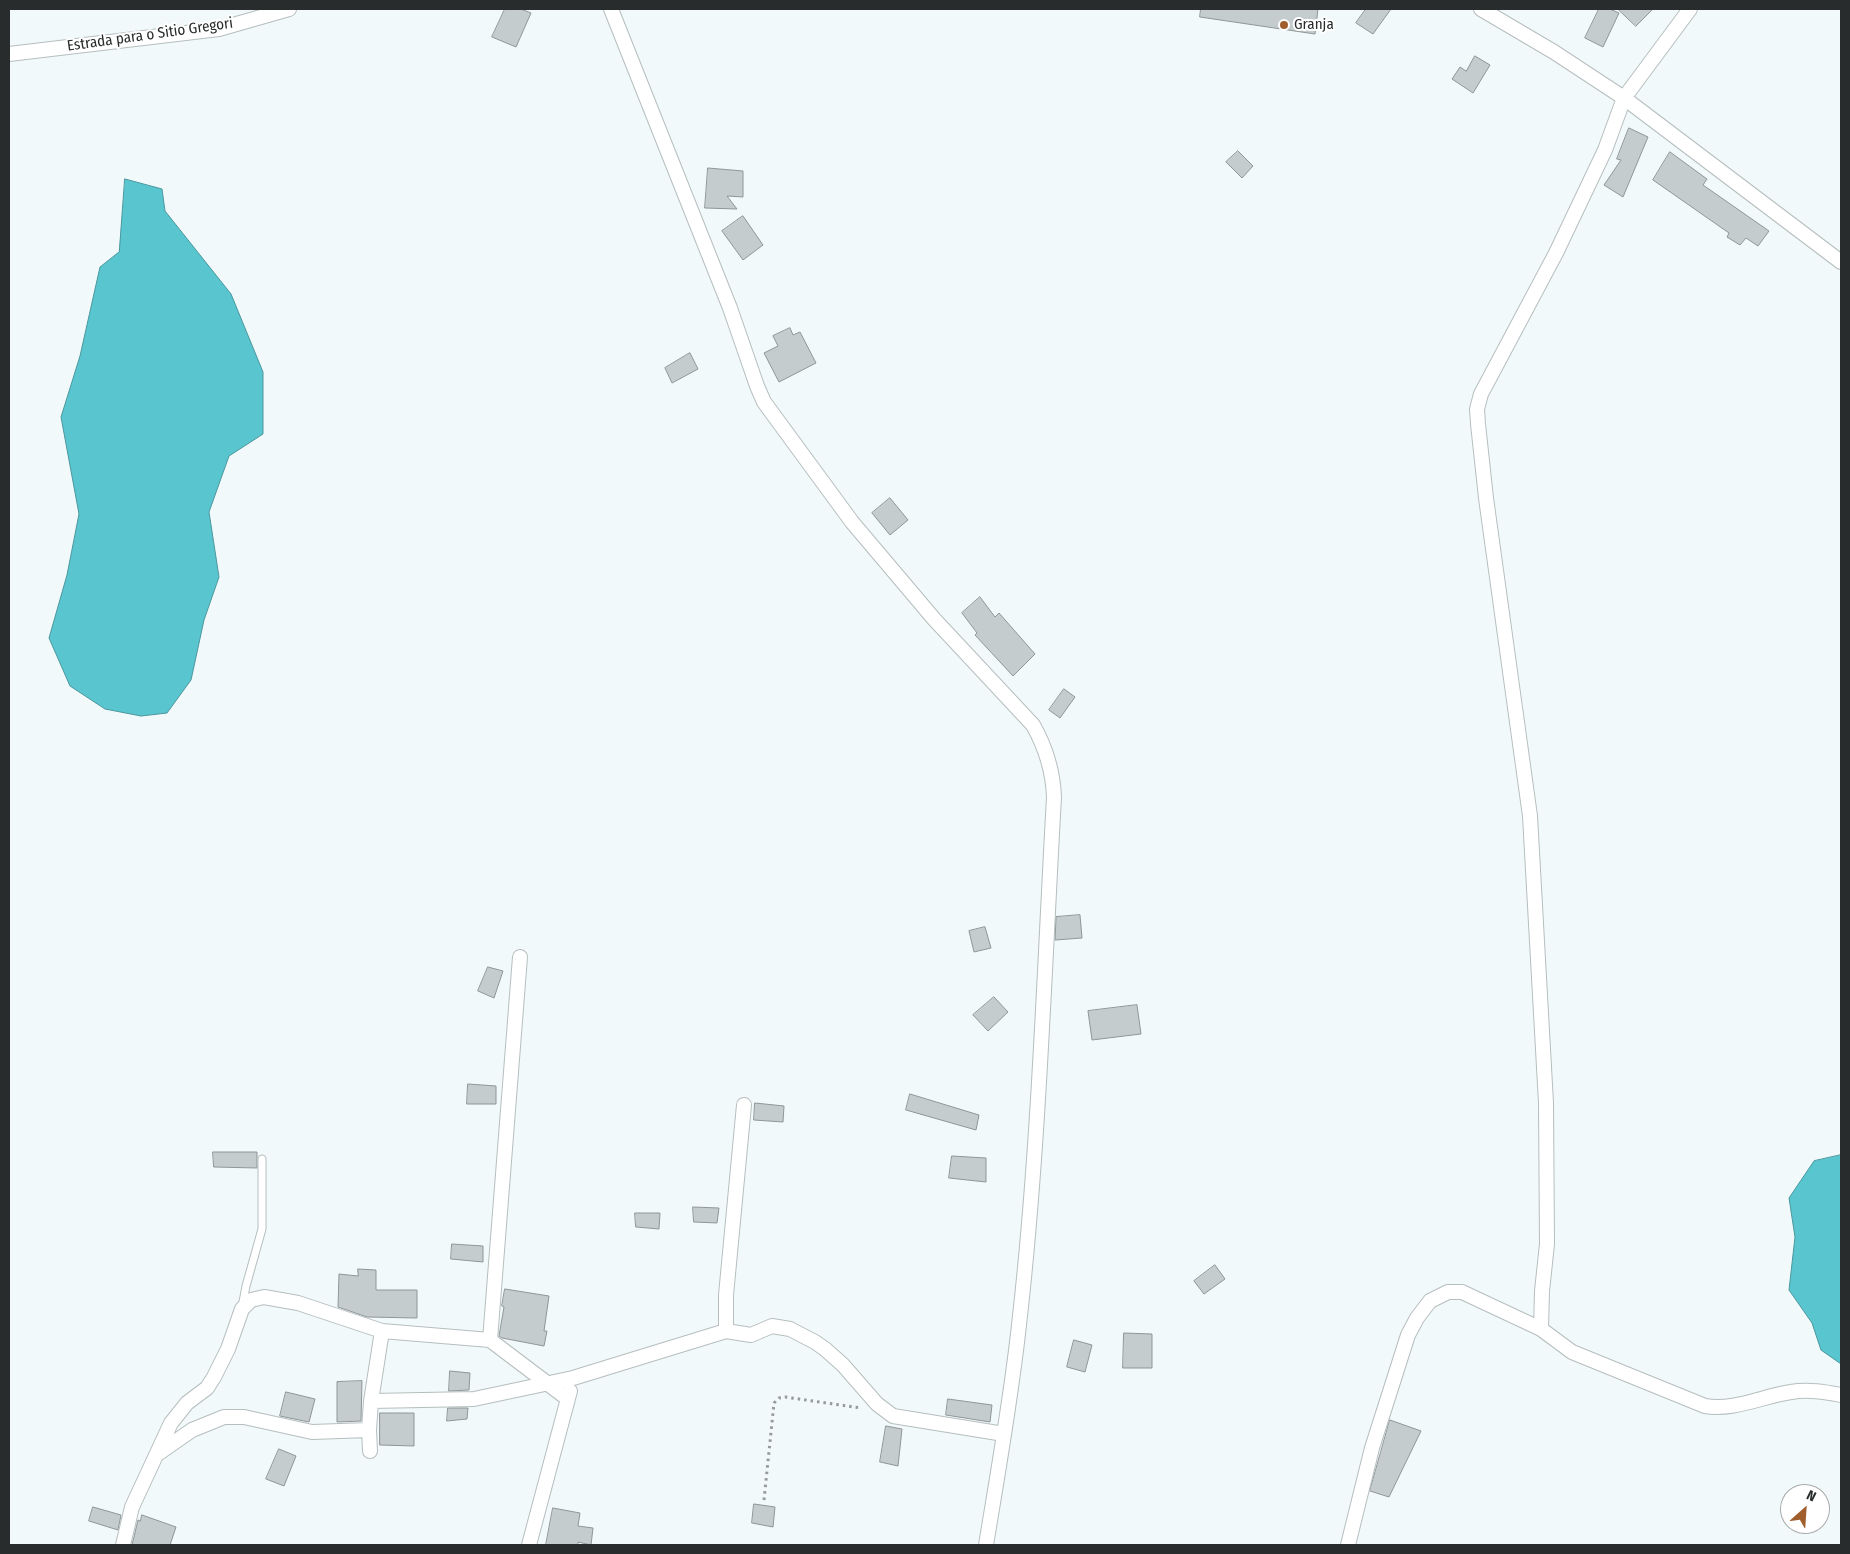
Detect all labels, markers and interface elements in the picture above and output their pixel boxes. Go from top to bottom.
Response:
street label: Estrada para o Sitio Gregori [66,14,234,56]
place label: Granja [1294,16,1334,34]
marker: Granja [1278,19,1290,31]
north arrow [1780,1484,1830,1534]
text: N [1804,1486,1819,1505]

